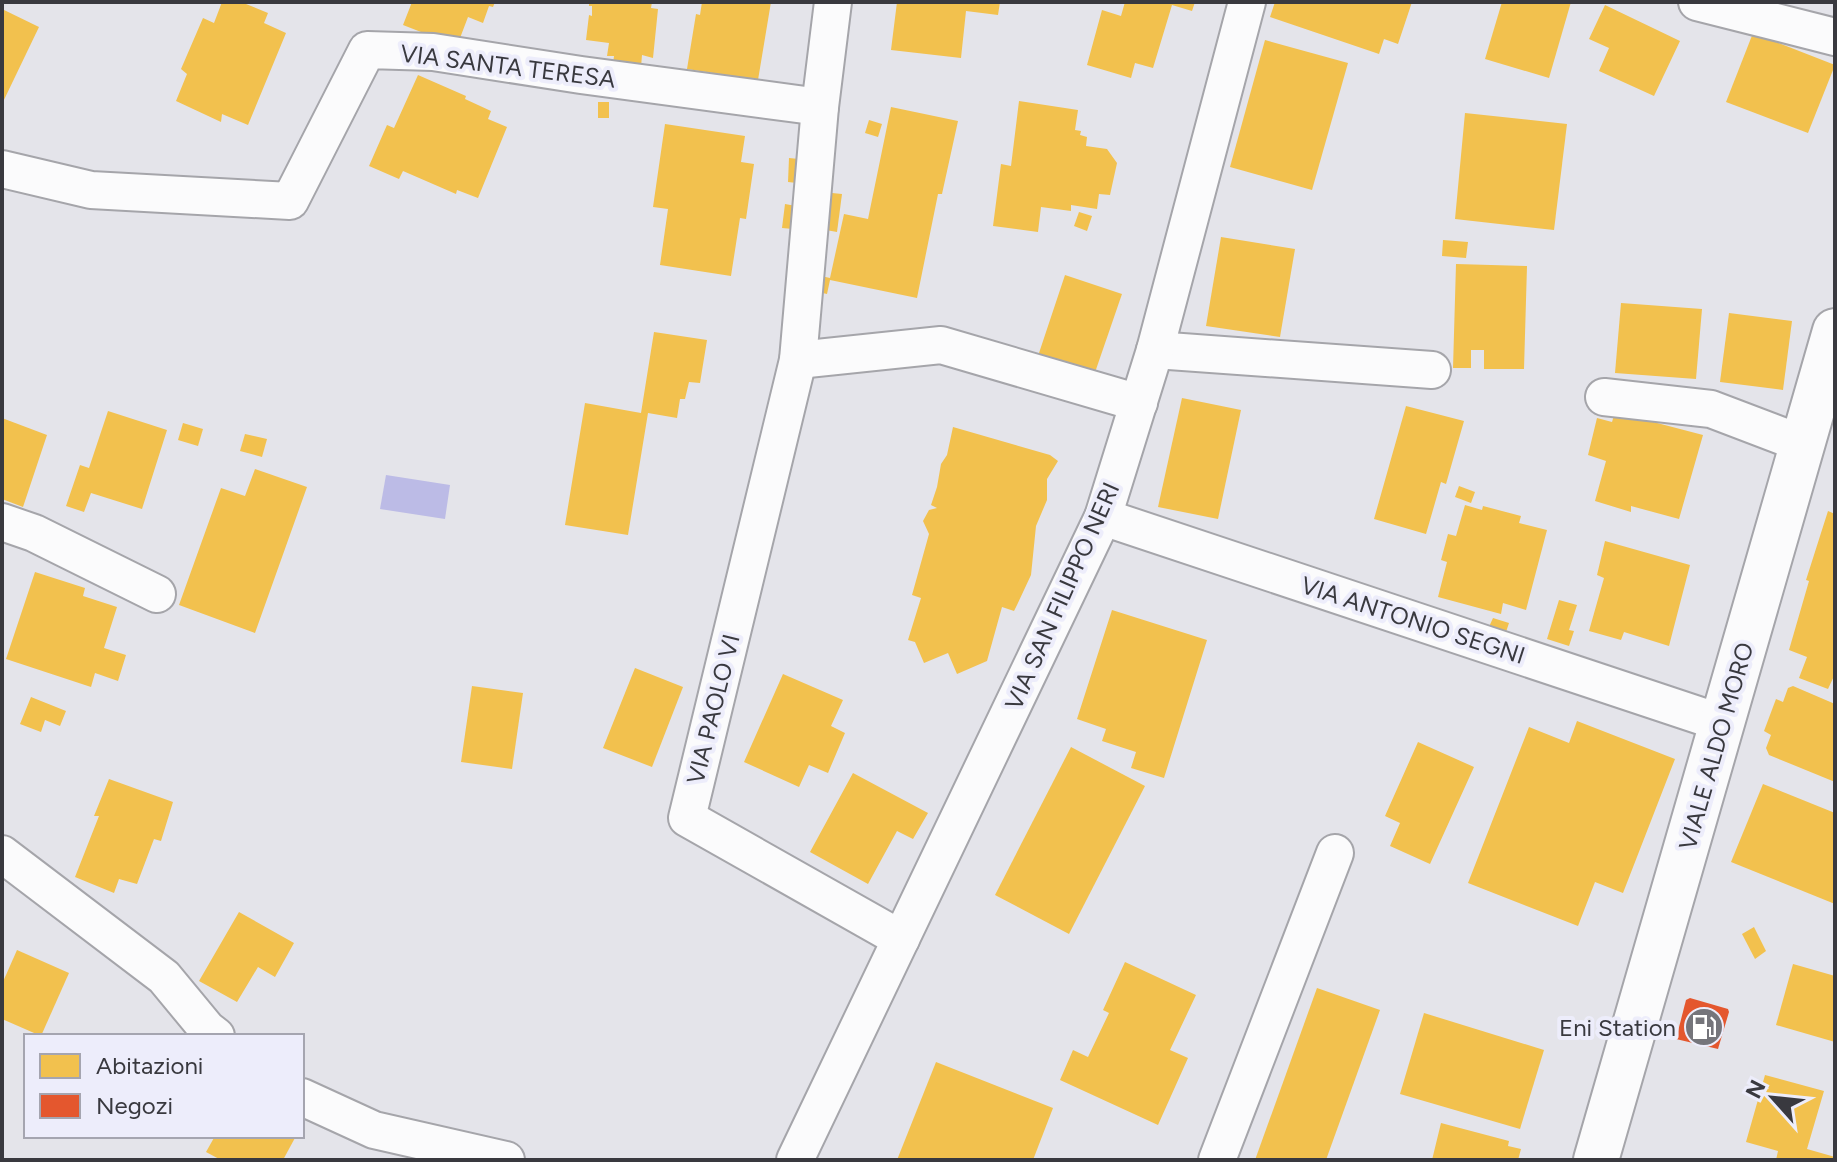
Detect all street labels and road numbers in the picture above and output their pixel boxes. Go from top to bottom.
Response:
street label: VIA SANTA TERESA [399,38,618,94]
street label: VIA SAN FILIPPO NERI [999,478,1125,714]
street label: VIA ANTONIO SEGNI [1297,570,1529,670]
street label: VIA PAOLO VI [680,631,746,787]
street label: VIALE ALDO MORO [1673,639,1759,853]

